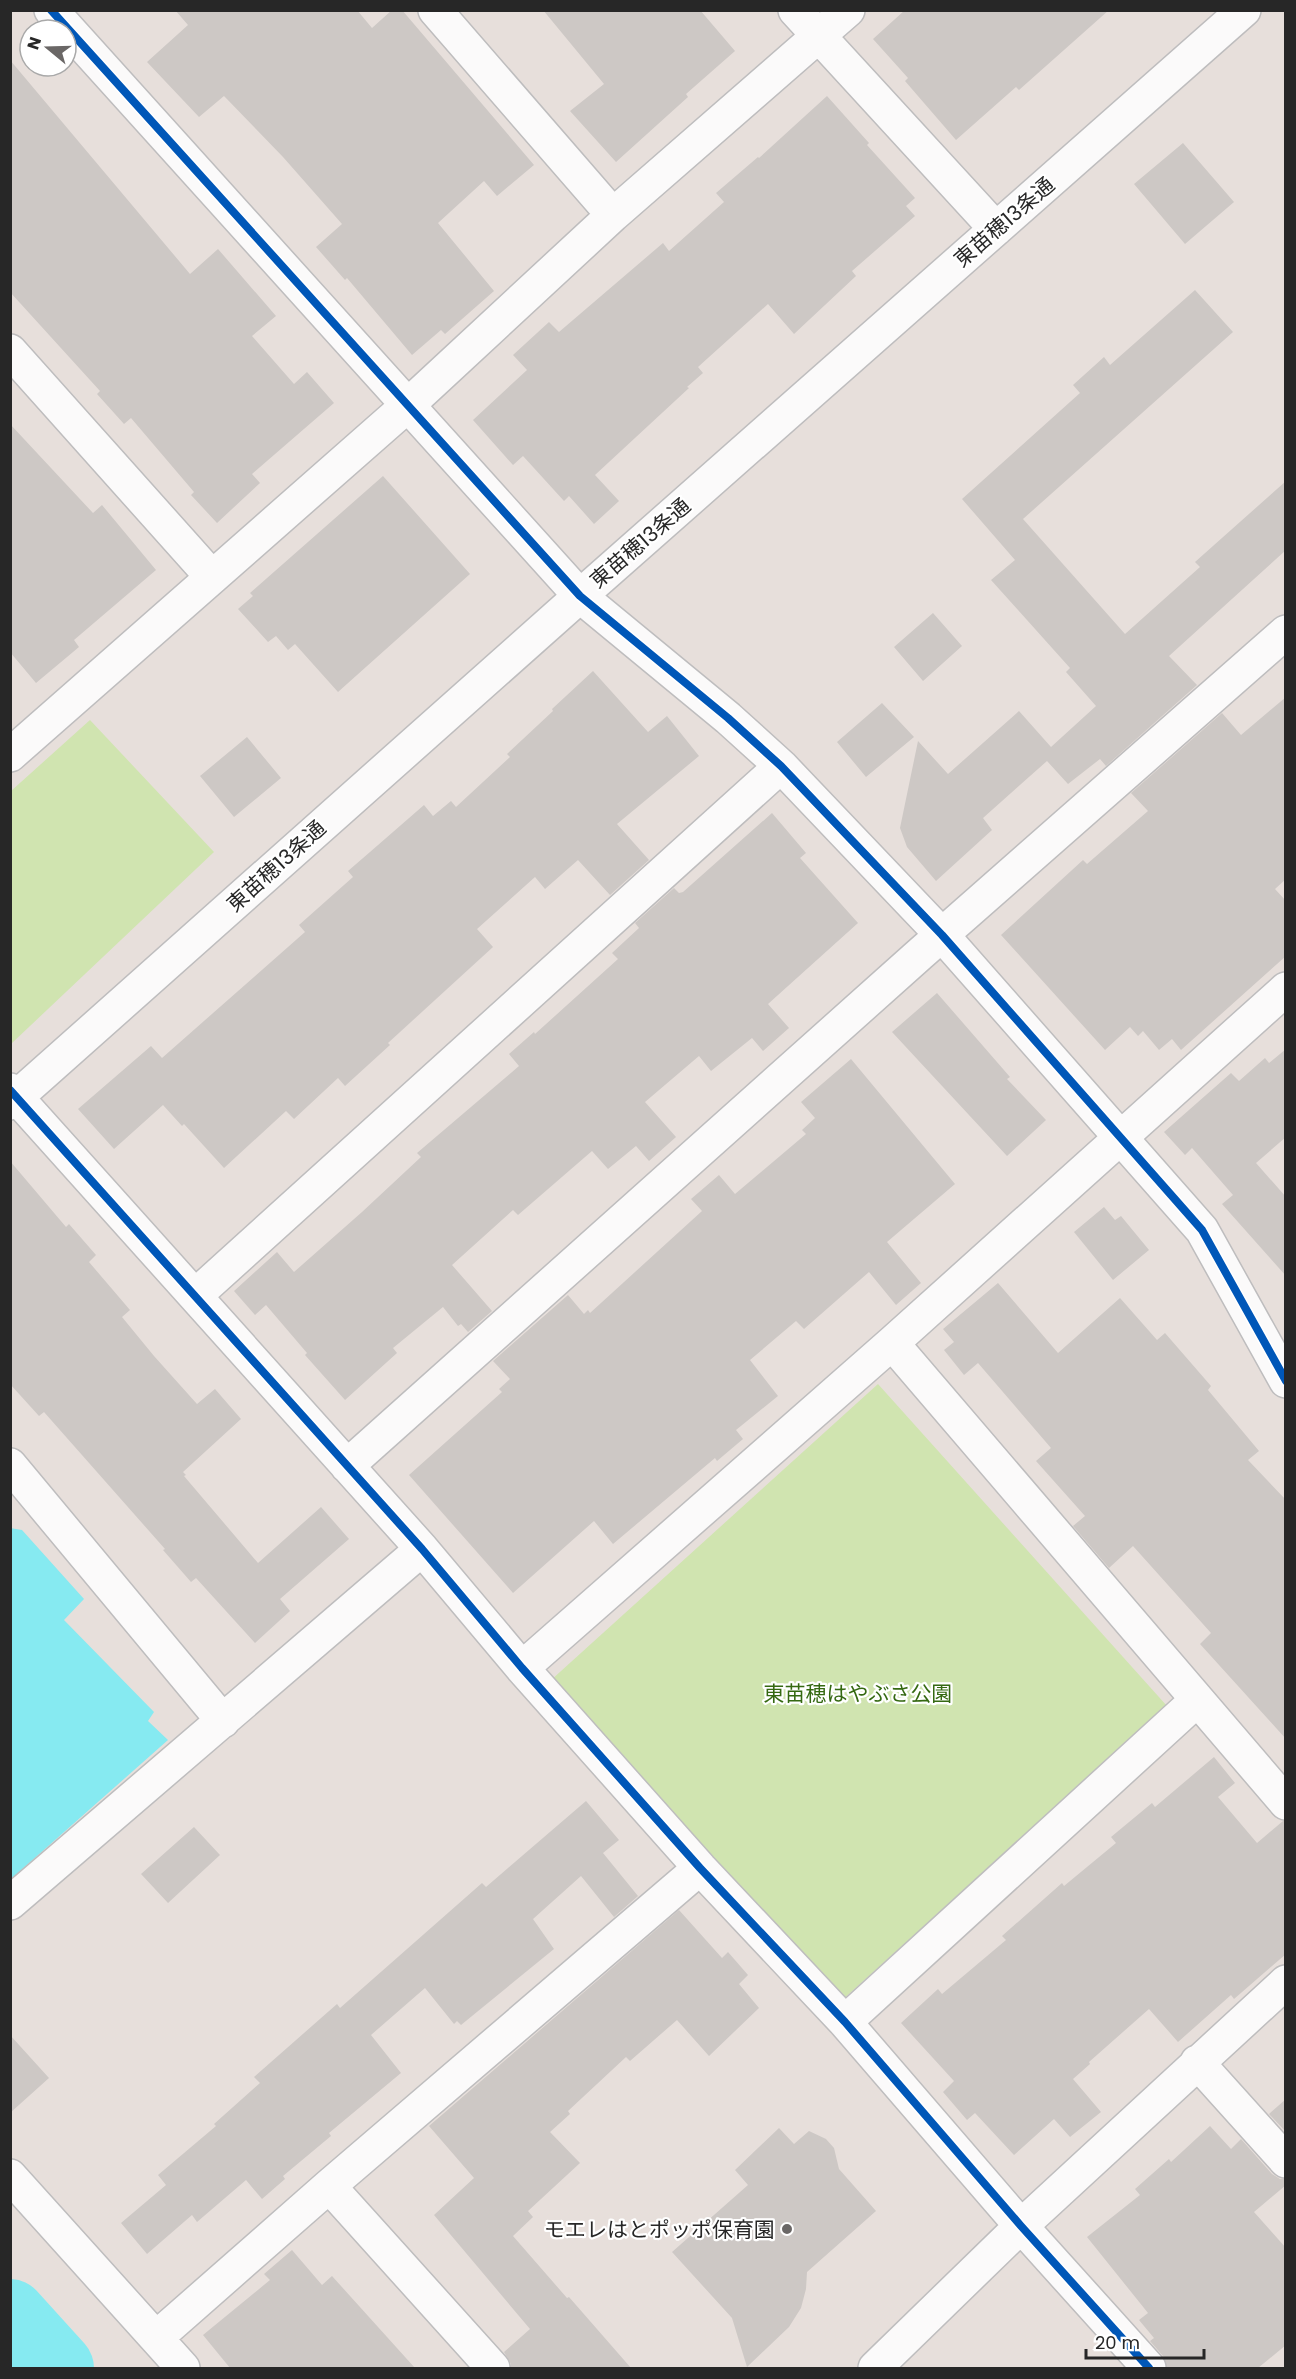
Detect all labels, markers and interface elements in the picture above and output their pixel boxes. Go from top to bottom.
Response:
north arrow [18,18,78,78]
text: N [21,34,47,53]
street label: 東苗穂13条通 [948,170,1060,274]
street label: 東苗穂13条通 [584,491,696,595]
street label: 東苗穂13条通 [220,814,332,918]
park label: 東苗穂はやぶさ公園 [764,1679,953,1708]
place label: モエレはとポッポ保育園 [544,2215,775,2244]
marker: モエレはとポッポ保育園 [780,2222,794,2236]
scale bar [1086,2322,1204,2360]
text: 20 m [1095,2330,1140,2355]

